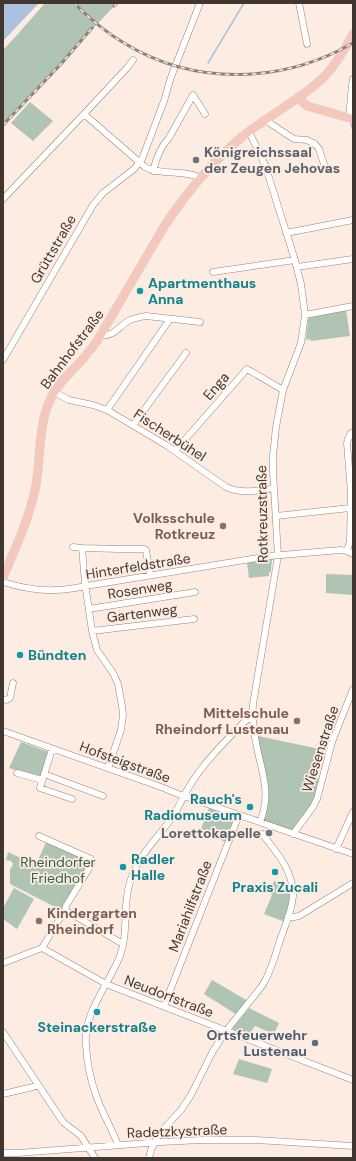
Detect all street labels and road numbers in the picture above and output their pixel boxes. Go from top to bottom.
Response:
street label: Grüttstraße [26,211,80,287]
street label: Bahnhofstraße [36,306,108,392]
street label: Enga [199,368,233,404]
street label: Fischerbühel [130,405,210,465]
street label: Rotkreuzstraße [252,465,272,563]
street label: Hinterfeldstraße [84,549,192,583]
street label: Rosenweg [106,575,174,603]
street label: Gartenweg [106,600,178,626]
street label: Wiesenstraße [298,703,342,795]
street label: Hofsteigstraße [77,737,173,787]
street label: Mariahilfstraße [164,858,216,954]
street label: Neudorfstraße [122,971,216,1021]
street label: Radetzkystraße [126,1120,228,1142]

